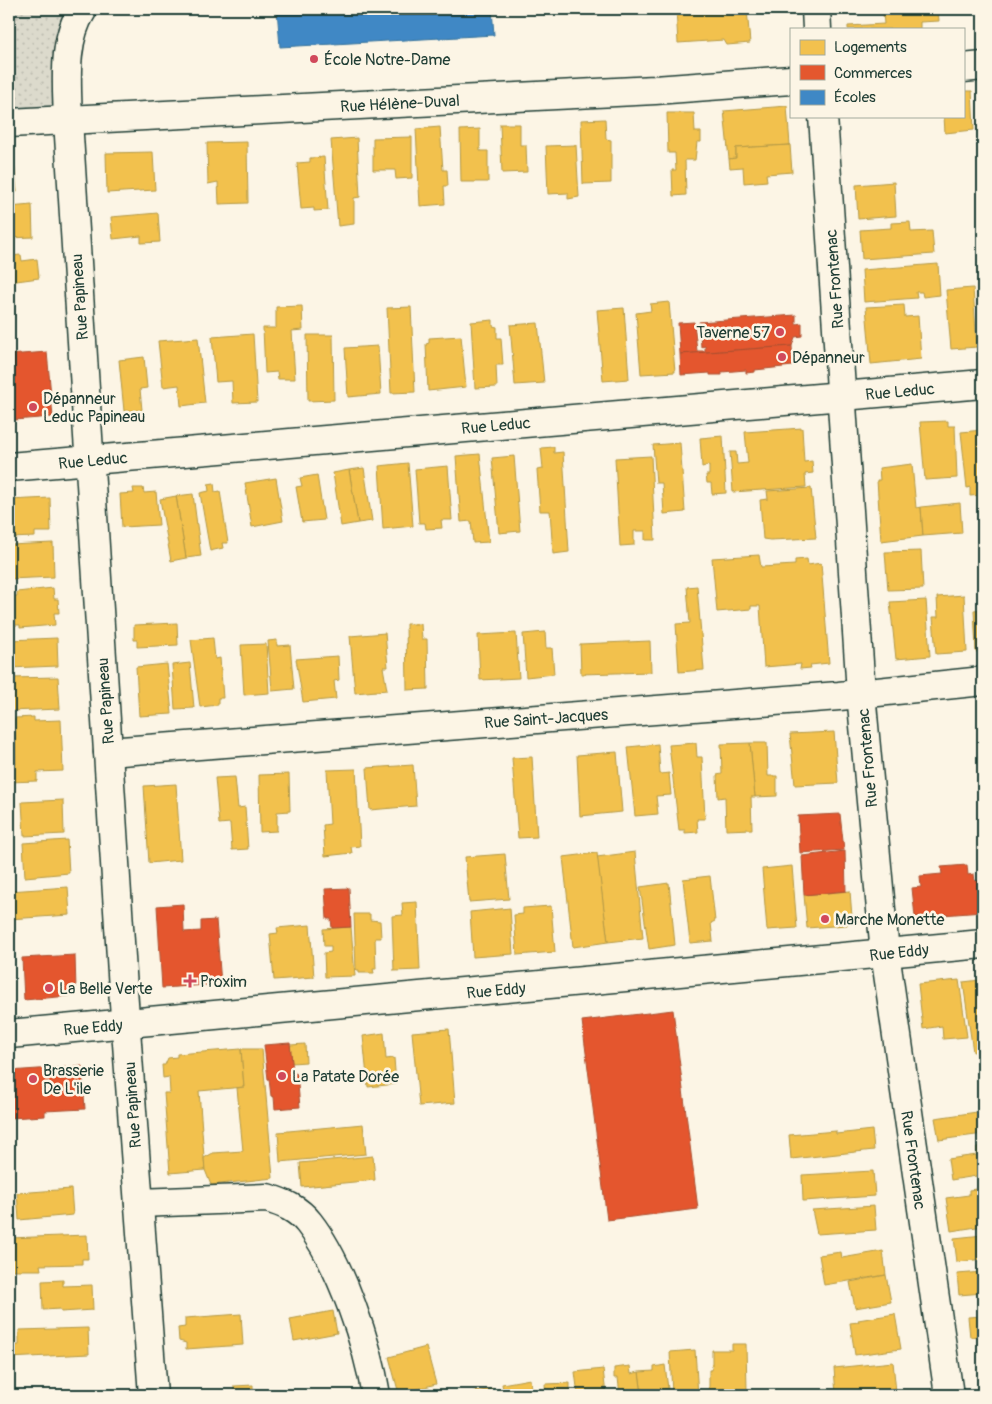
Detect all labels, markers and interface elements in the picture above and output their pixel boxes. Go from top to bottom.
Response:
legend [790,28,964,118]
text: Logements [834,38,907,57]
place label: École Notre-Dame [324,50,450,70]
marker: École Notre-Dame [308,53,320,65]
text: Commerces [834,64,912,83]
text: Écoles [834,88,876,107]
street label: Rue Hélène-Duval [340,91,460,117]
street label: Rue Frontenac [822,229,848,329]
street label: Rue Papineau [67,253,93,341]
place label: Taverne 57 [696,323,771,343]
marker: Taverne 57 [774,326,786,338]
place label: Dépanneur [792,348,865,368]
marker: Dépanneur [776,351,788,363]
street label: Rue Leduc [865,379,936,405]
place label: Dépanneur Leduc Papineau [43,389,145,427]
marker: Dépanneur Leduc Papineau [27,401,39,413]
street label: Rue Leduc [461,413,532,439]
street label: Rue Leduc [58,448,129,474]
street label: Rue Papineau [93,657,119,745]
street label: Rue Saint-Jacques [483,705,609,733]
street label: Rue Frontenac [854,707,882,808]
place label: Marche Monette [835,910,944,930]
marker: Marche Monette [819,913,831,925]
street label: Rue Eddy [868,940,930,966]
place label: Proxim [200,972,247,992]
marker: Proxim [184,975,196,987]
street label: Rue Eddy [466,978,527,1004]
place label: La Belle Verte [59,979,152,999]
marker: La Belle Verte [43,982,55,994]
street label: Rue Eddy [63,1015,124,1041]
place label: Brasserie De L'ile [43,1061,104,1099]
street label: Rue Papineau [120,1061,146,1149]
place label: La Patate Dorée [292,1067,399,1087]
marker: La Patate Dorée [276,1070,288,1082]
marker: Brasserie De L'ile [27,1073,39,1085]
street label: Rue Frontenac [896,1109,930,1211]

